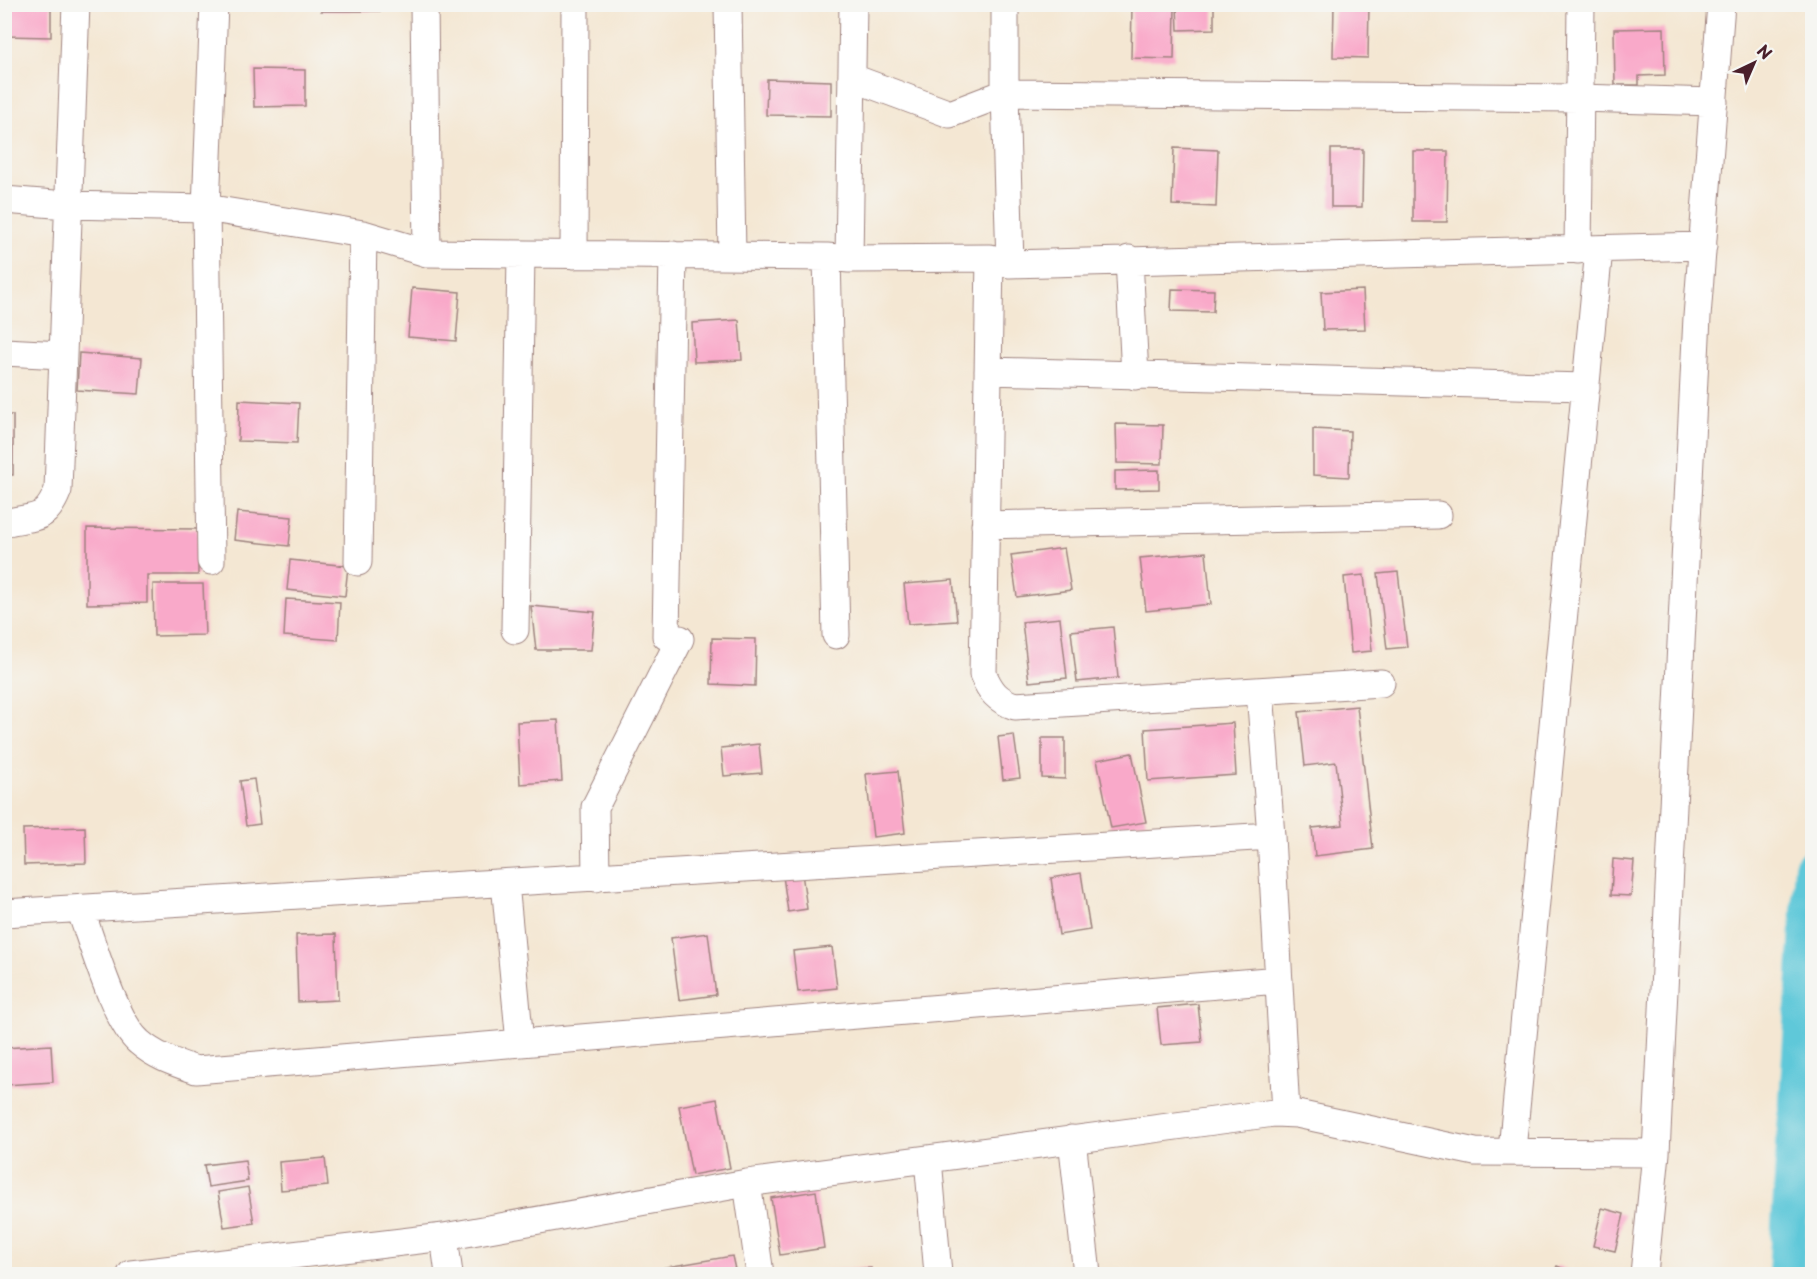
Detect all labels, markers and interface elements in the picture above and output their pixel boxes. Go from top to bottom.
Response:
north arrow [1724,33,1784,93]
text: N [1752,38,1778,65]

